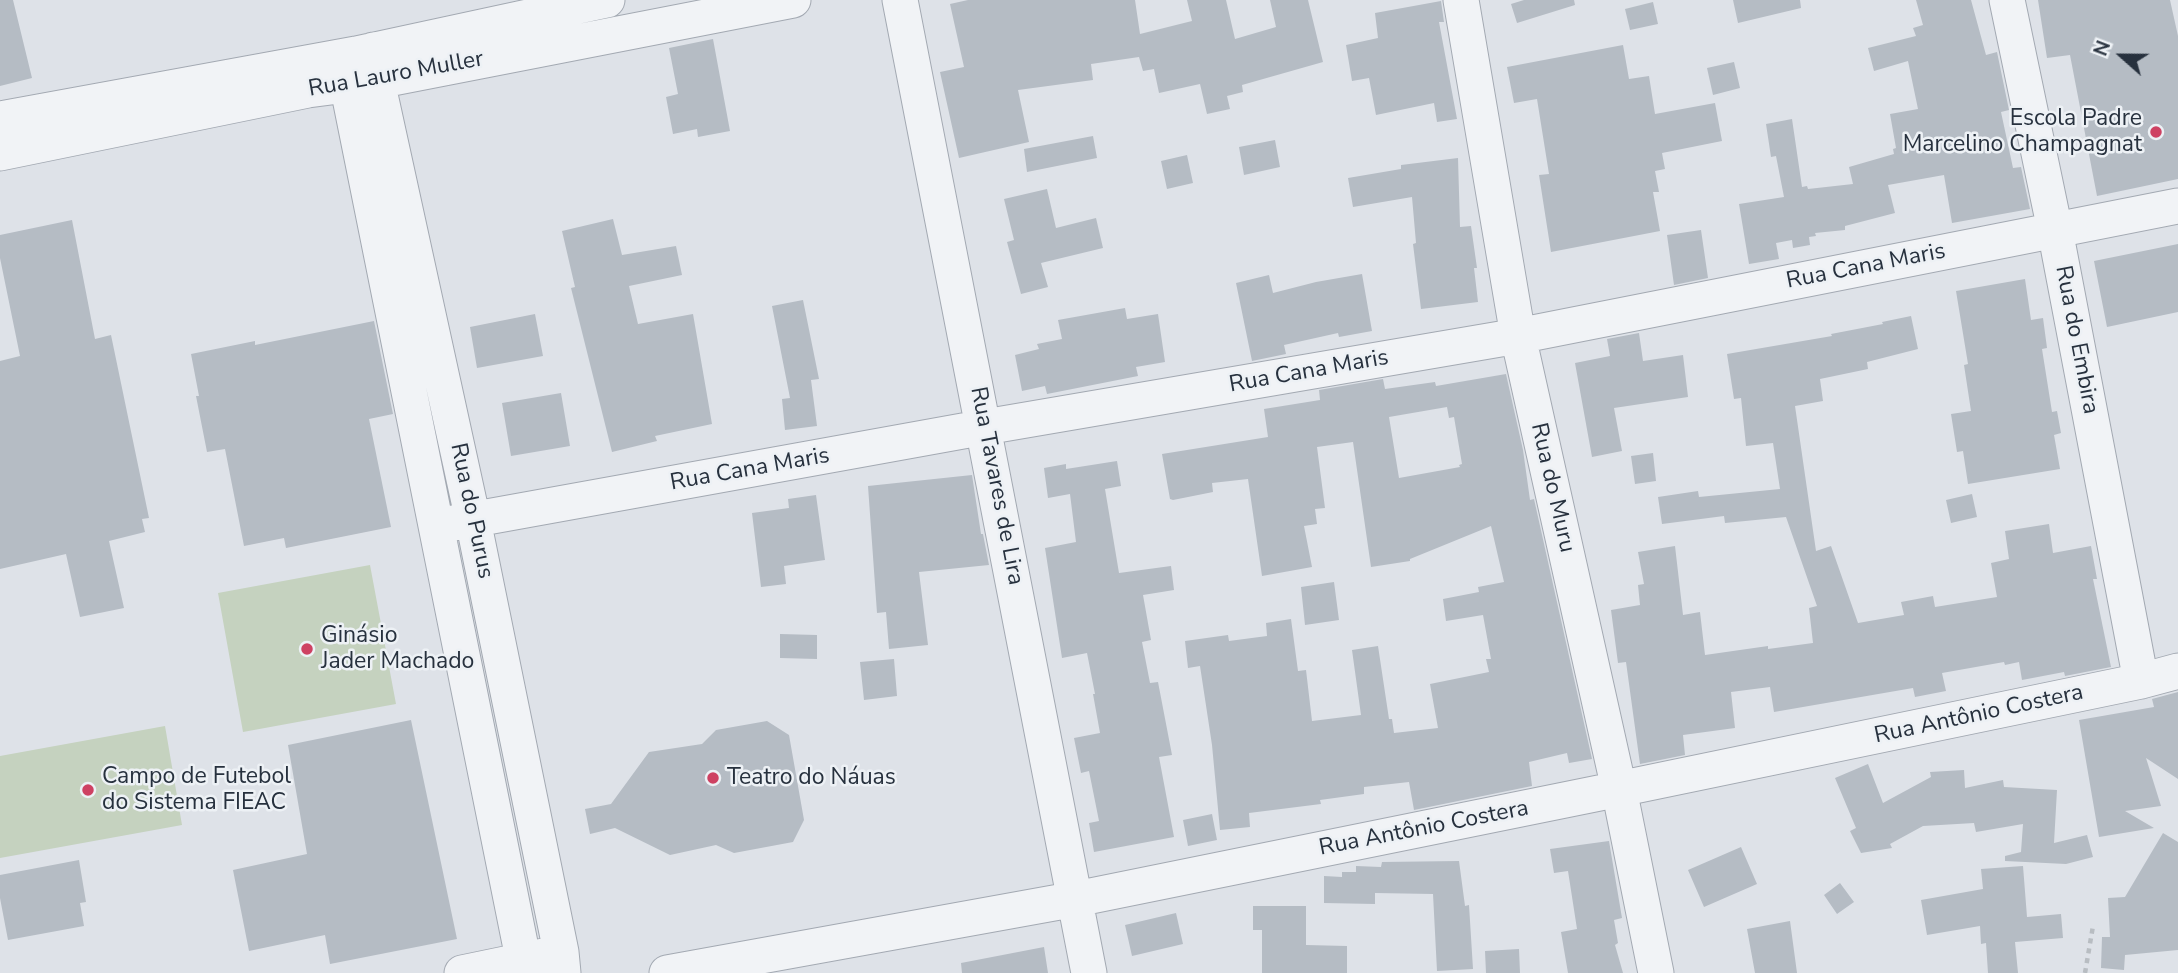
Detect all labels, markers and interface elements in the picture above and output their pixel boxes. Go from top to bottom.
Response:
north arrow [2087,21,2157,91]
text: N [2088,37,2117,60]
street label: Rua Lauro Muller [306,46,486,104]
place label: Escola Padre Marcelino Champagnat [1903,105,2142,159]
marker: Escola Padre Marcelino Champagnat [2148,124,2164,140]
street label: Rua Cana Maris [1784,238,1948,296]
street label: Rua do Embira [2048,263,2104,417]
street label: Rua Cana Maris [1227,344,1391,400]
street label: Rua Tavares de Lira [963,385,1029,587]
street label: Rua do Muru [1524,420,1580,556]
street label: Rua do Purus [443,441,499,581]
street label: Rua Cana Maris [668,442,832,498]
place label: Ginásio Jader Machado [321,622,474,676]
marker: Ginásio Jader Machado [299,641,315,657]
street label: Rua Antônio Costera [1872,679,2086,751]
place label: Campo de Futebol do Sistema FIEAC [102,763,291,817]
place label: Teatro do Náuas [727,764,896,792]
marker: Teatro do Náuas [705,770,721,786]
marker: Campo de Futebol do Sistema FIEAC [80,782,96,798]
street label: Rua Antônio Costera [1317,795,1531,863]

